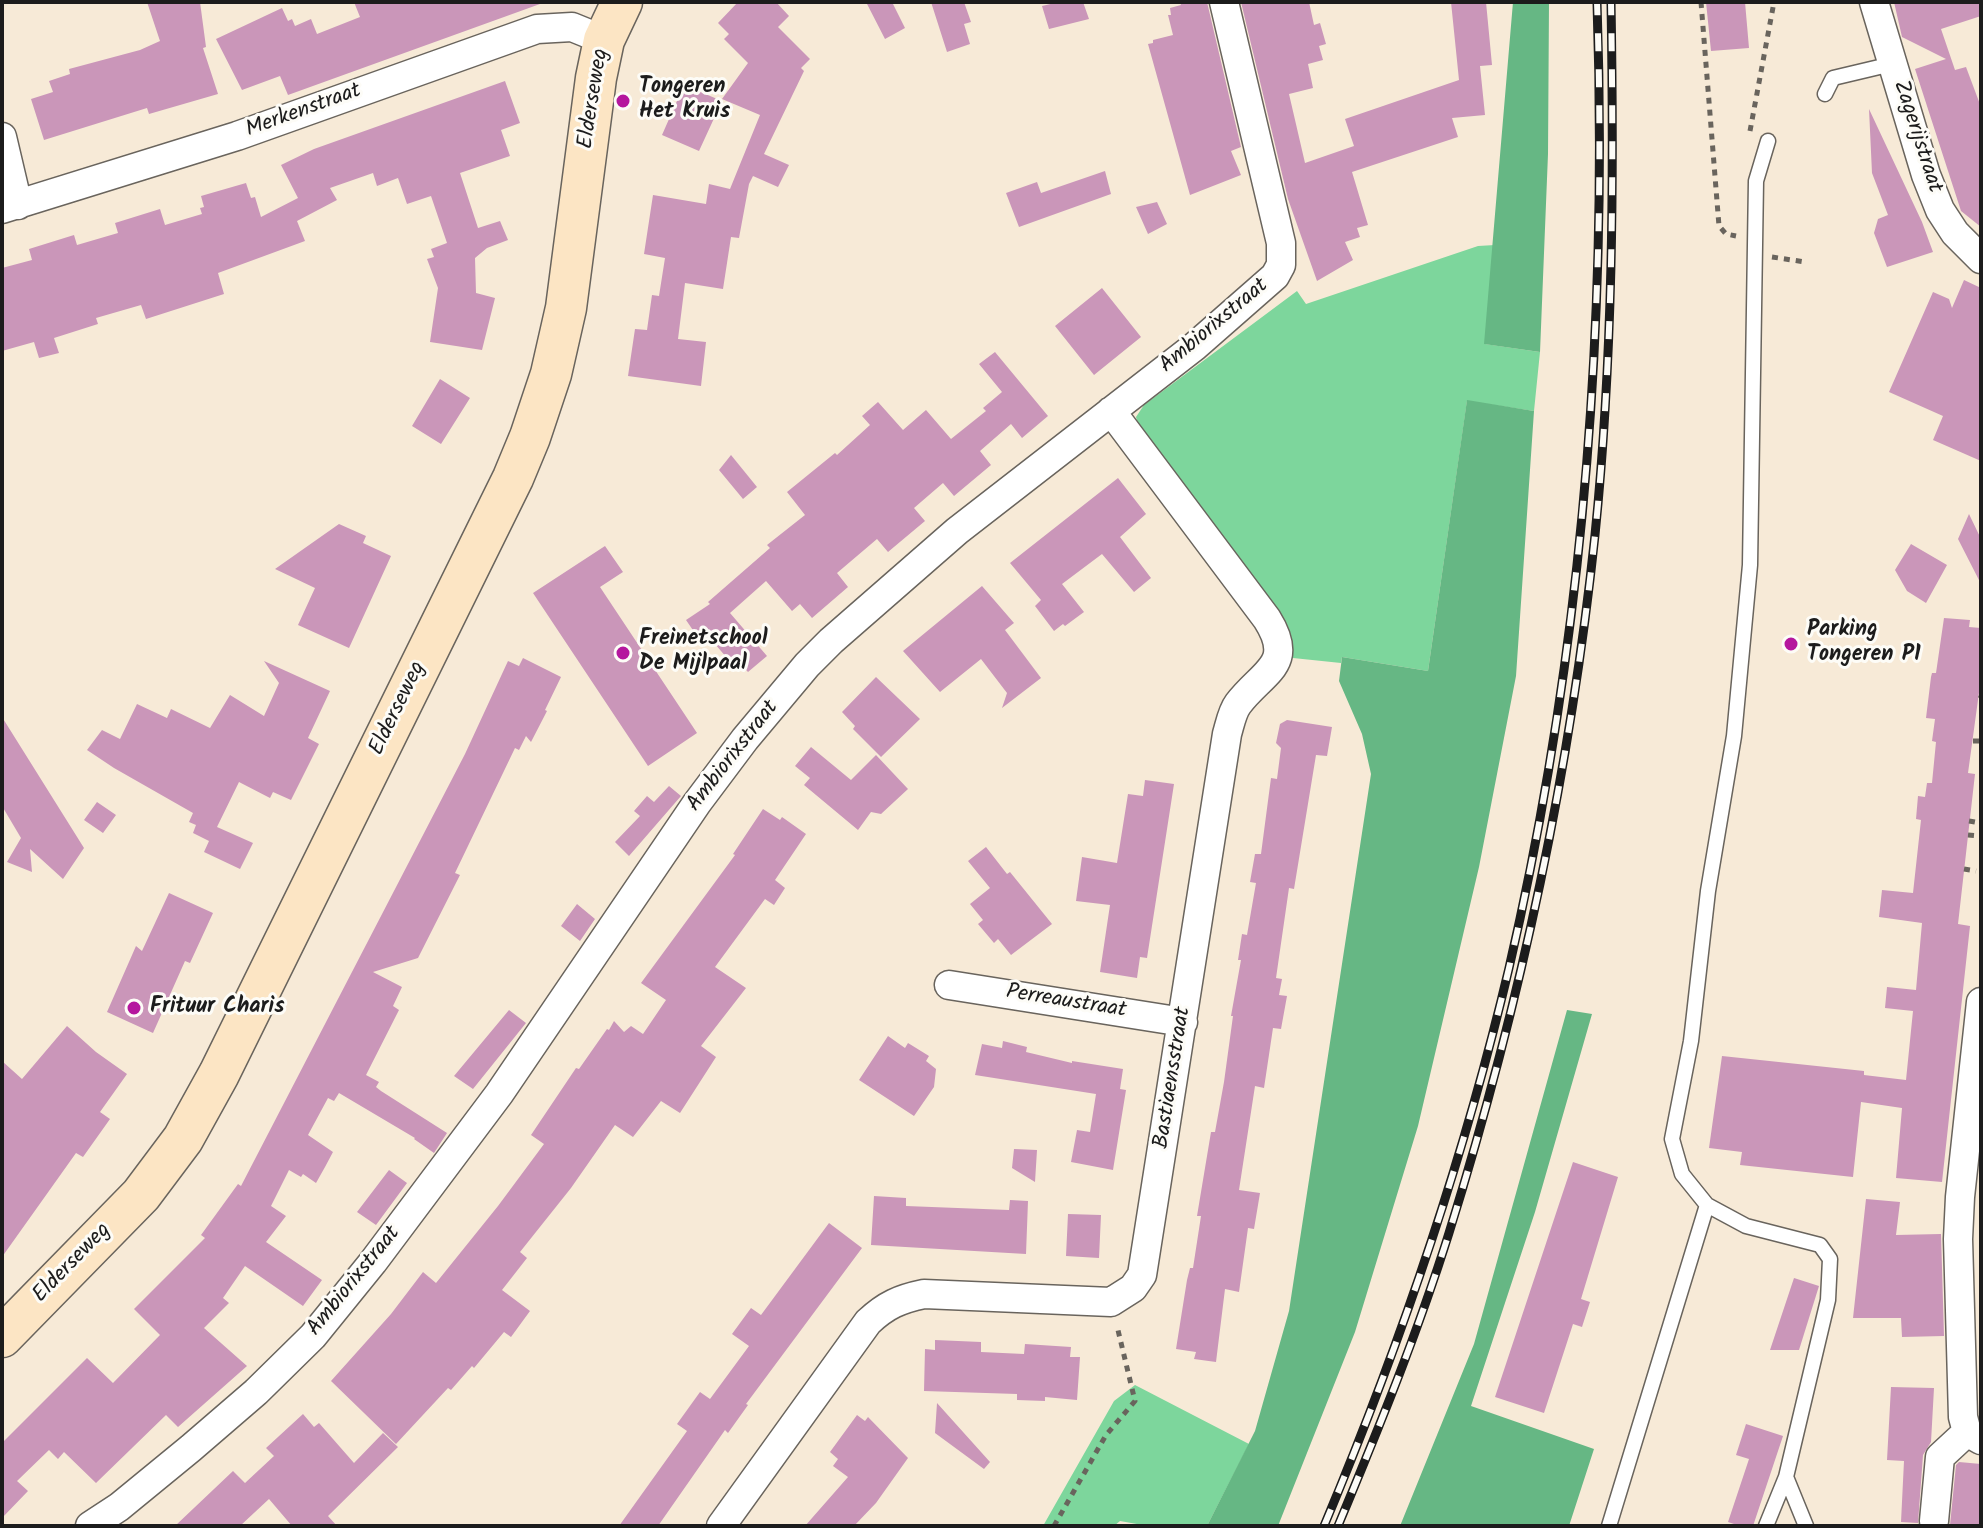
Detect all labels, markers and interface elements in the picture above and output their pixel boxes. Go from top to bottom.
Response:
street label: Elderseweg [574,47,616,151]
place label: Tongeren Het Kruis [639,75,730,126]
street label: Zagerijstraat [1885,77,1947,197]
street label: Merkenstraat [243,79,365,145]
marker: Tongeren Het Kruis [614,92,632,110]
street label: Ambiorixstraat [1155,274,1275,380]
place label: Parking Tongeren P1 [1807,618,1921,670]
place label: Freinetschool De Mijlpaal [639,627,768,678]
marker: Parking Tongeren P1 [1782,635,1800,653]
marker: Freinetschool De Mijlpaal [614,644,632,662]
street label: Elderseweg [365,658,433,760]
street label: Ambiorixstraat [682,696,786,818]
street label: Perreaustraat [1004,980,1128,1026]
place label: Frituur Charis [150,995,284,1021]
marker: Frituur Charis [125,999,143,1017]
street label: Bastiaensstraat [1150,1005,1198,1151]
street label: Elderseweg [28,1219,118,1309]
street label: Ambiorixstraat [303,1222,407,1342]

